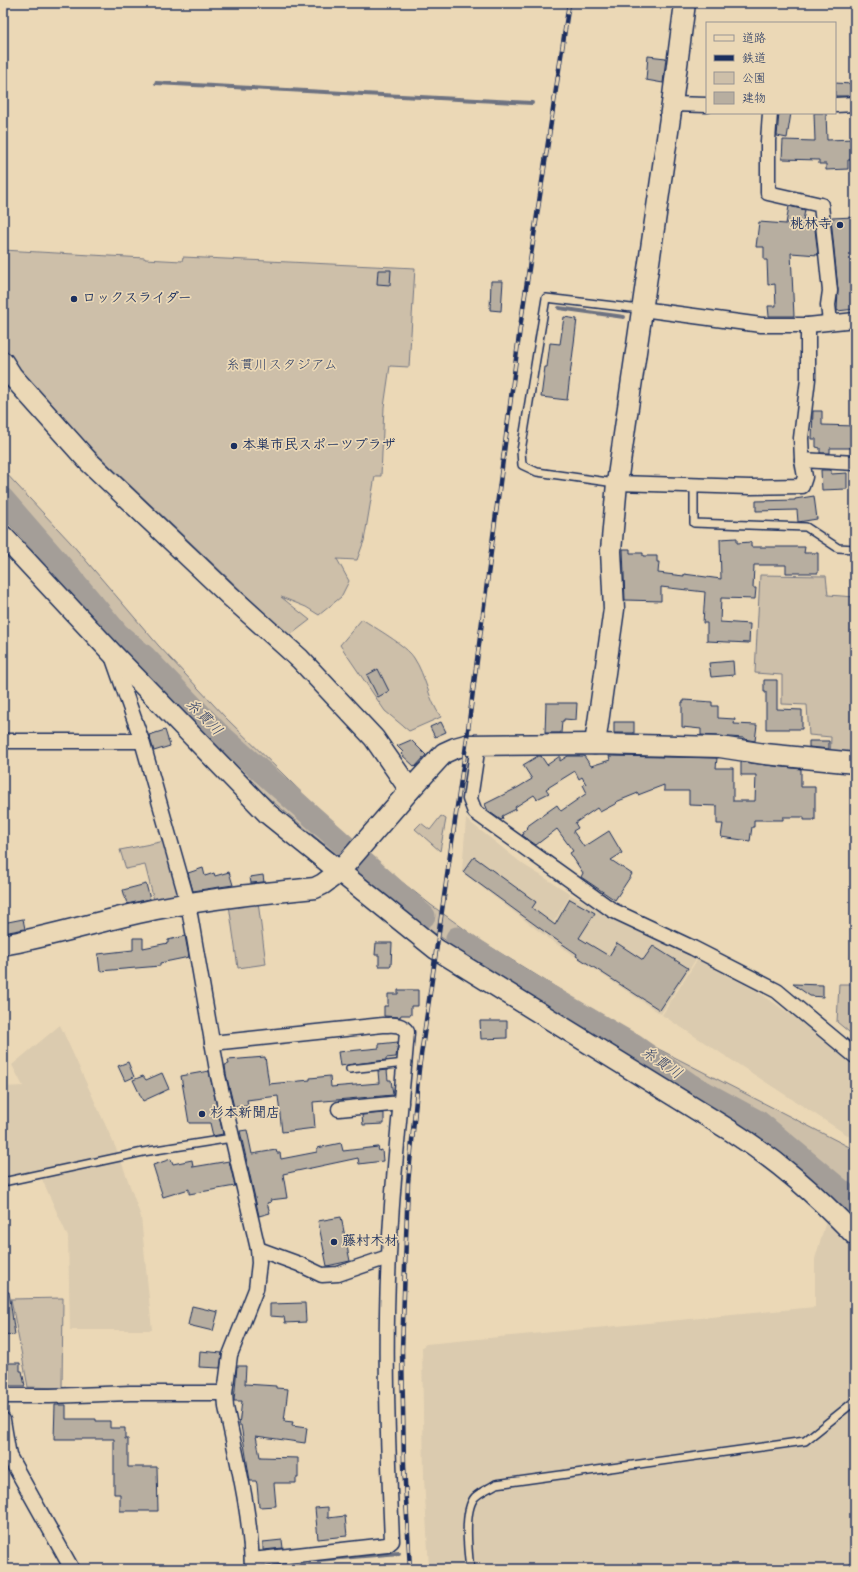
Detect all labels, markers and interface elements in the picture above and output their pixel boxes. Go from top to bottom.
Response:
legend [706,22,836,114]
text: 道路 [742,31,766,48]
text: 鉄道 [742,51,766,68]
text: 公園 [742,71,766,88]
text: 建物 [742,91,766,108]
place label: 桃林寺 [790,215,832,235]
marker: 桃林寺 [835,220,845,230]
place label: ロックスライダー [82,289,192,309]
marker: ロックスライダー [69,294,79,304]
park label: 糸貫川スタジアム [226,356,338,376]
place label: 本巣市民スポーツプラザ [242,436,396,456]
marker: 本巣市民スポーツプラザ [229,441,239,451]
water label: 糸貫川 [179,694,227,742]
water label: 糸貫川 [636,1042,686,1086]
place label: 杉本新聞店 [210,1104,280,1124]
marker: 杉本新聞店 [197,1109,207,1119]
place label: 藤村木材 [342,1232,398,1252]
marker: 藤村木材 [329,1237,339,1247]

